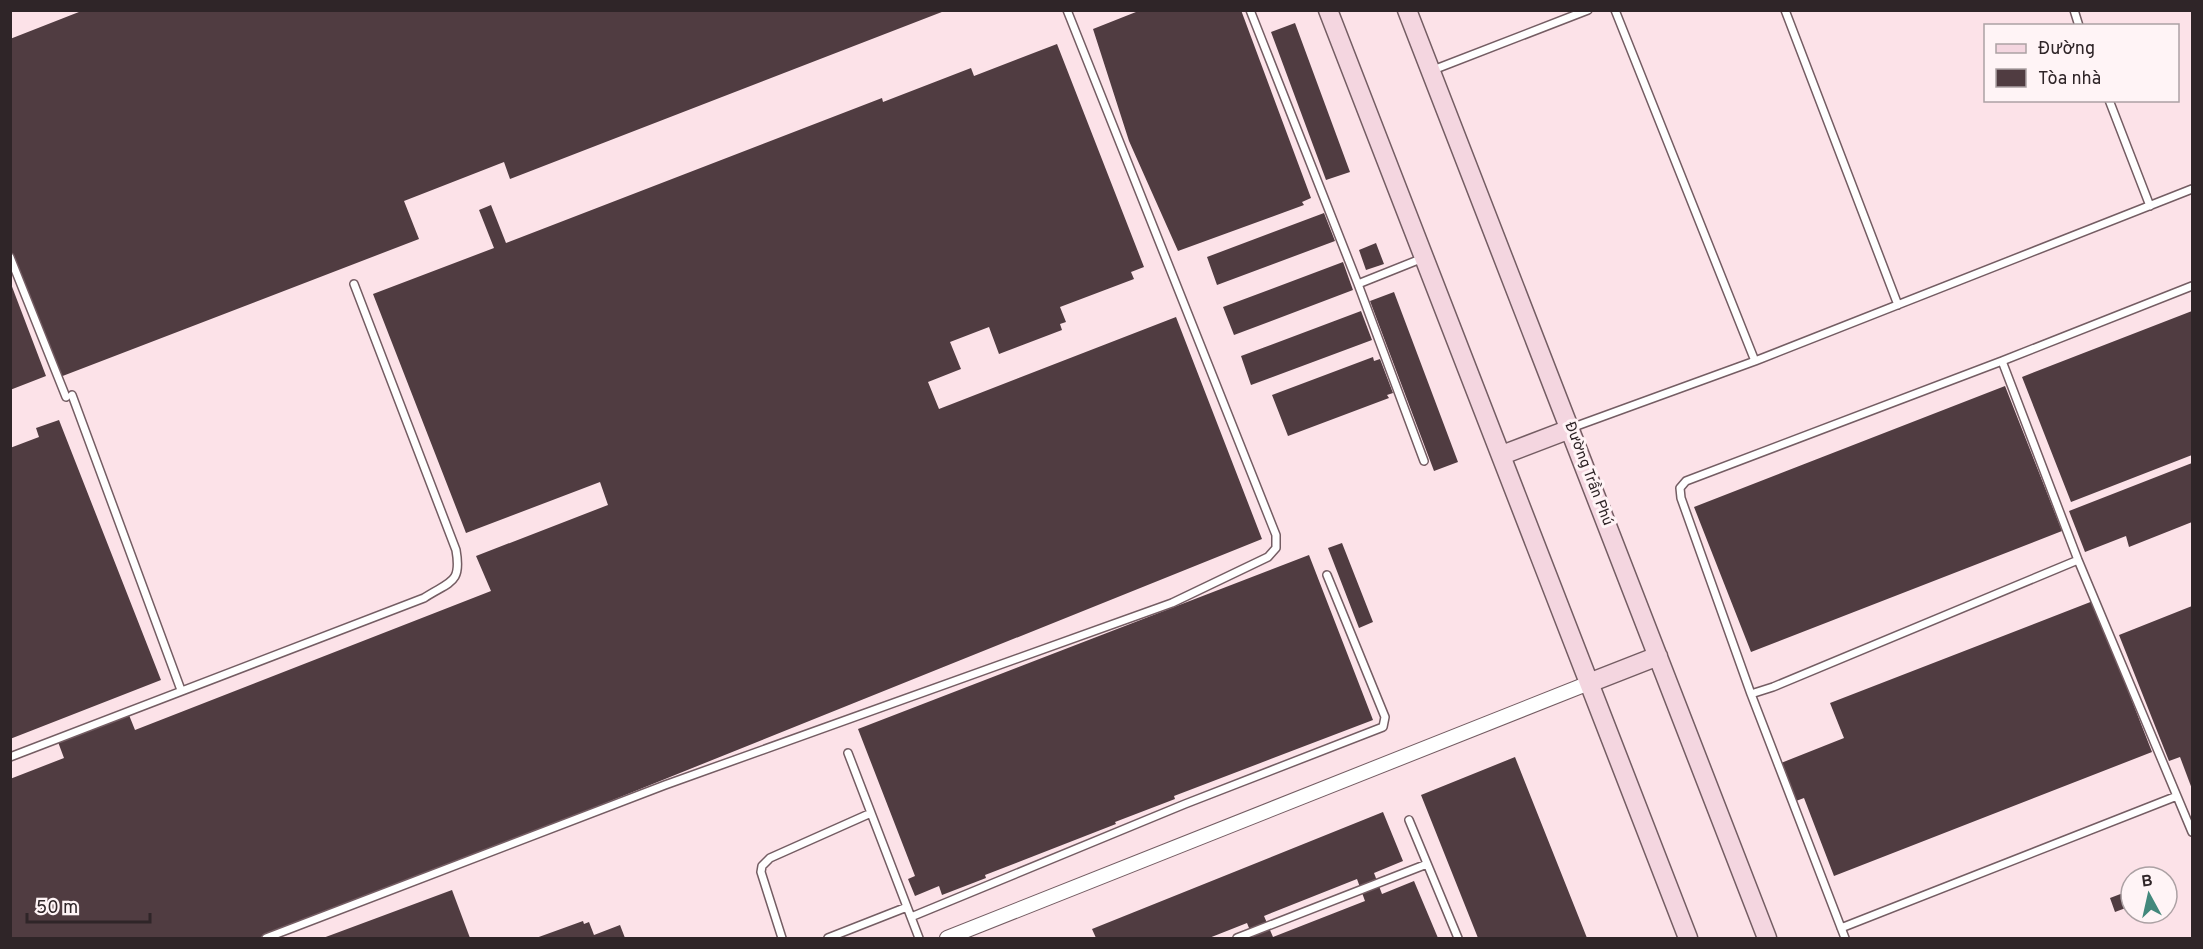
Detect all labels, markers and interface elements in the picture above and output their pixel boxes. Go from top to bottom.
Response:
legend [1984,24,2179,102]
text: Đường [2038,38,2095,61]
text: Tòa nhà [2038,68,2101,91]
street label: Đường Trần Phú [1559,419,1617,529]
north arrow [2119,865,2179,925]
text: B [2140,871,2154,893]
scale bar [27,886,150,924]
text: 50 m [36,897,78,920]

